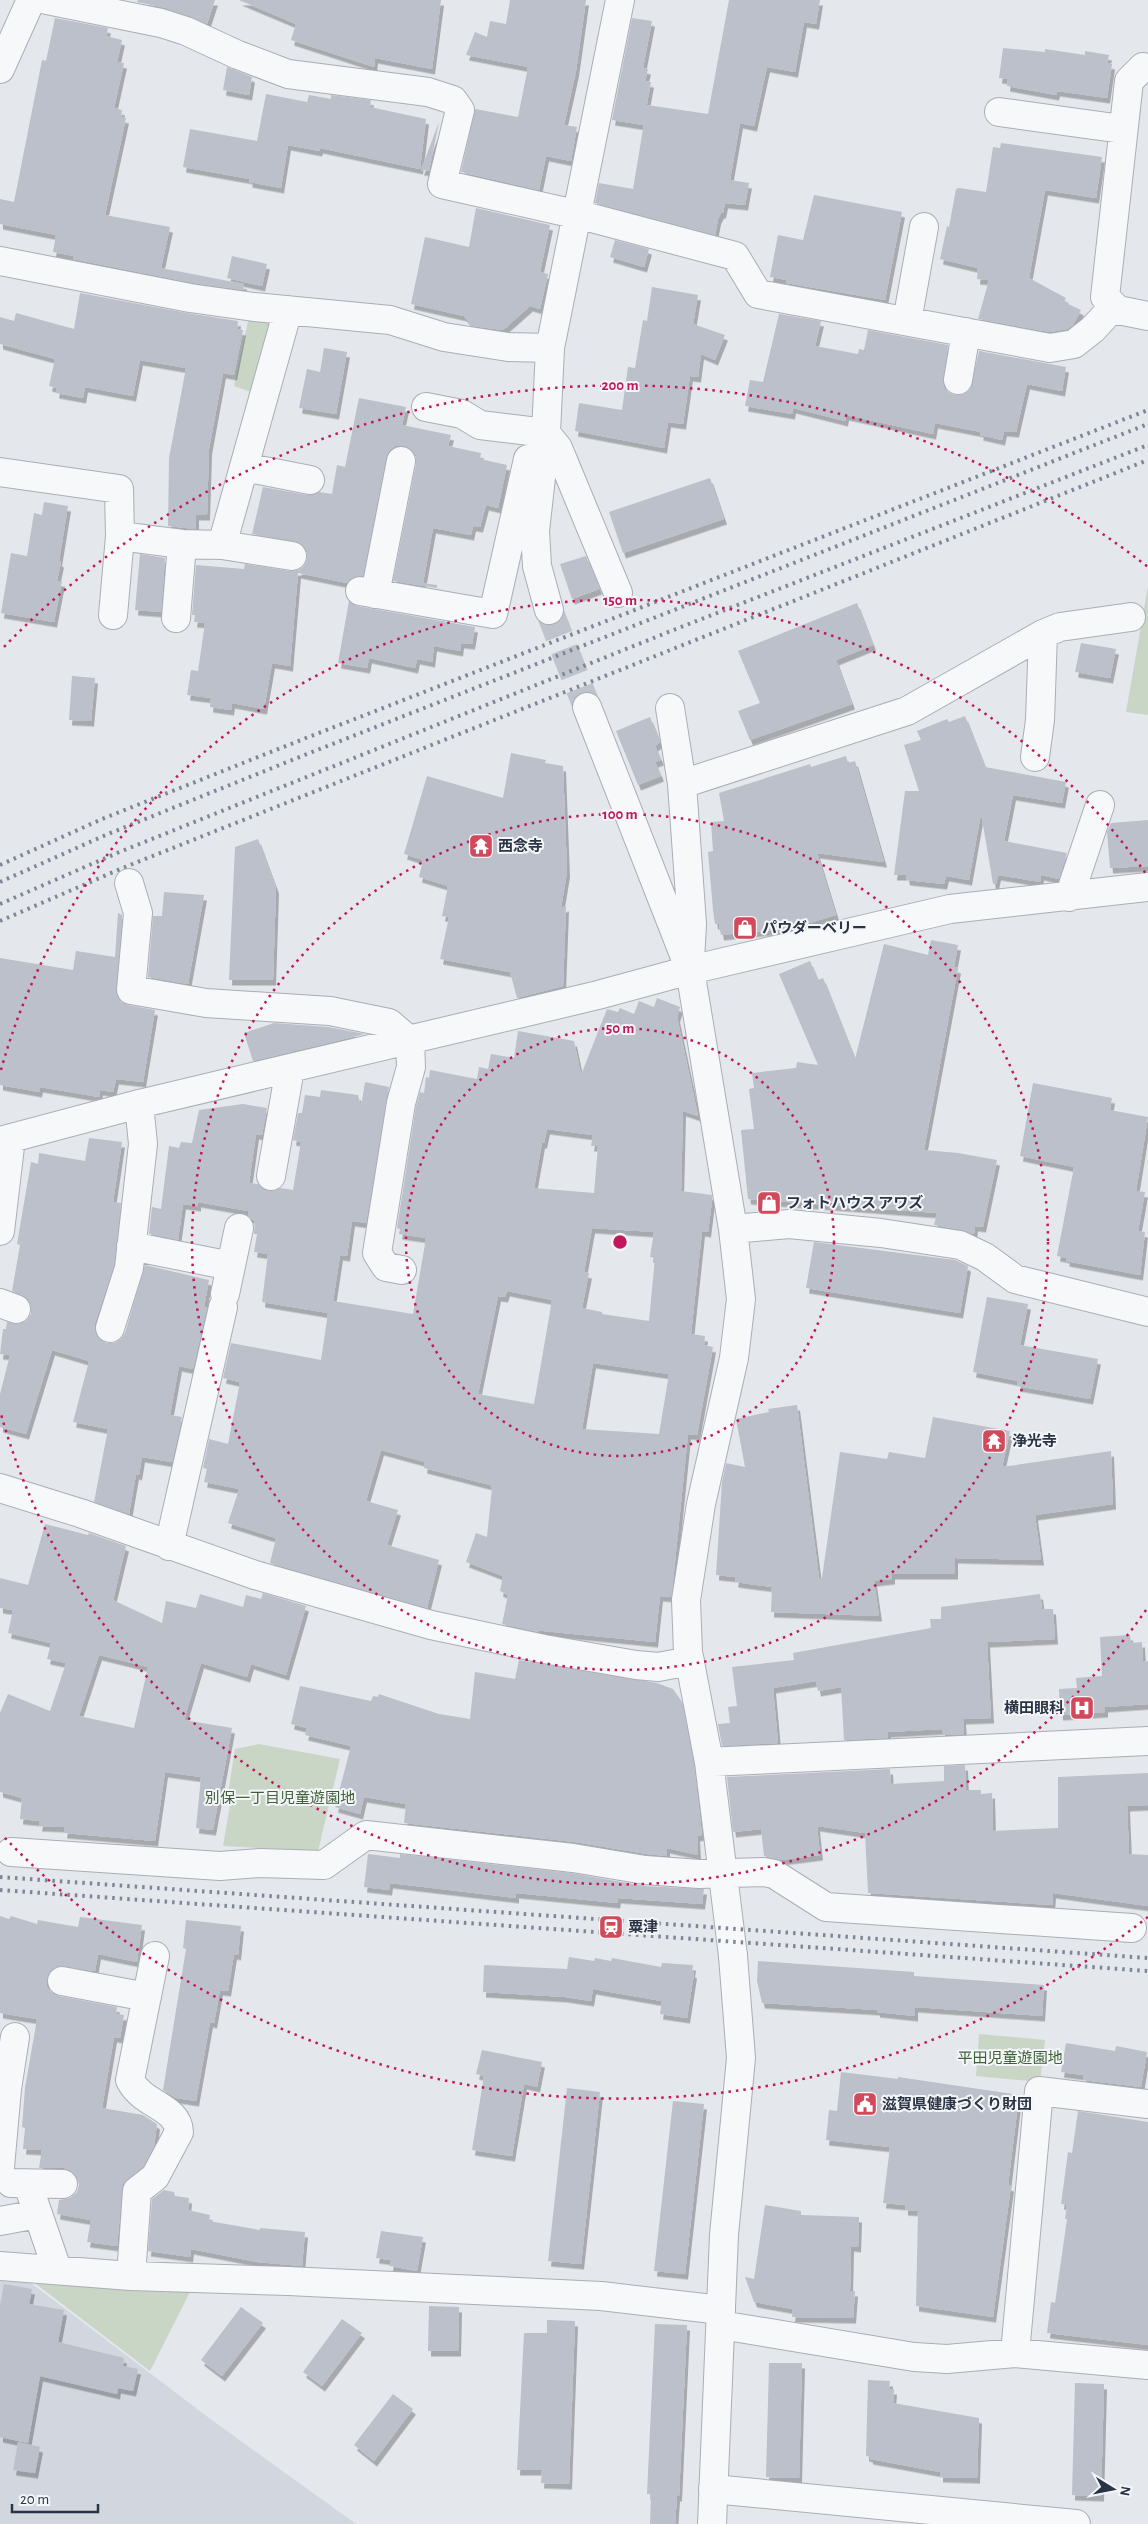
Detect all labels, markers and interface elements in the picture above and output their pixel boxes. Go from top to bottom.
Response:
text: 200 m [601,378,639,393]
text: 150 m [603,593,637,608]
text: 100 m [602,807,638,822]
temple icon: 西念寺 [468,833,494,859]
place label: 西念寺 [498,838,543,854]
shop icon: パウダーベリー [732,915,758,941]
place label: パウダーベリー [762,920,867,936]
text: 50 m [606,1021,634,1036]
shop icon: フォトハウス アワズ [756,1190,782,1216]
place label: フォトハウス アワズ [786,1194,923,1211]
centre of rings [611,1233,629,1251]
temple icon: 浄光寺 [981,1428,1007,1454]
place label: 浄光寺 [1012,1433,1057,1449]
hospital icon: 横田眼科 [1069,1695,1095,1721]
place label: 横田眼科 [1004,1699,1064,1716]
park label: 別保一丁目児童遊園地 [205,1789,355,1806]
station icon: 粟津 [598,1914,624,1940]
place label: 粟津 [628,1919,658,1935]
park label: 平田児童遊園地 [957,2049,1063,2066]
public building icon: 滋賀県健康づくり財団 [852,2091,878,2117]
place label: 滋賀県健康づくり財団 [882,2096,1032,2112]
north arrow [1088,2464,1138,2514]
scale bar [12,2482,99,2514]
text: N [1117,2485,1133,2497]
text: 20 m [20,2492,49,2507]

